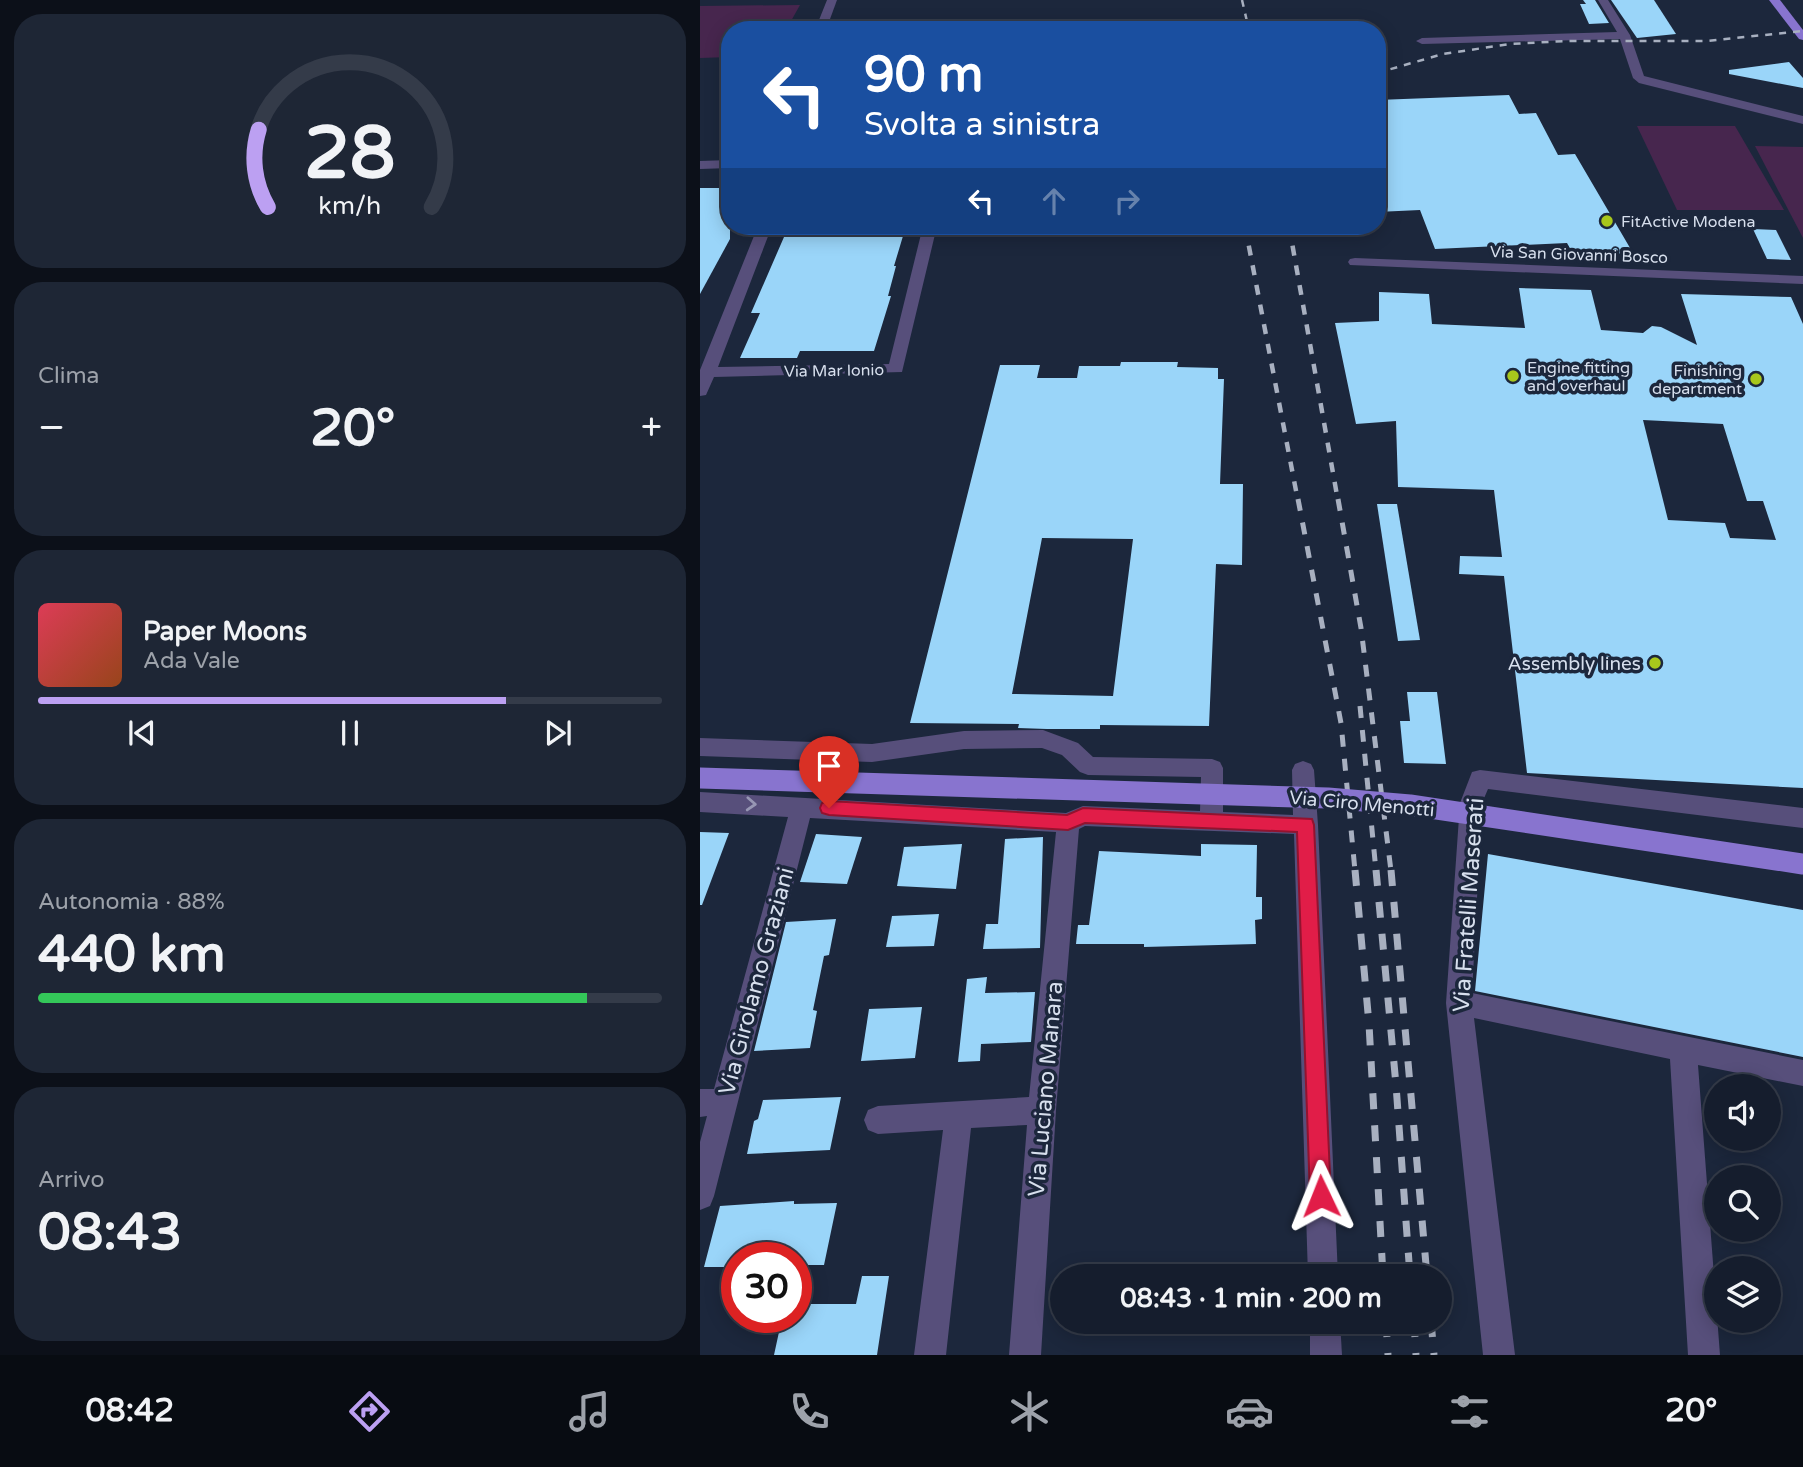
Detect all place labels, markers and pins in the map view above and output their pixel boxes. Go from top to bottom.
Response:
place label: FitActive Modena [1621,212,1755,232]
marker: FitActive Modena [1599,213,1615,229]
place label: Engine fitting and overhaul [1527,358,1630,396]
place label: Finishing department [1652,361,1742,399]
marker: Engine fitting and overhaul [1505,368,1521,384]
marker: Finishing department [1748,371,1764,387]
place label: Assembly lines [1508,653,1641,675]
marker: Assembly lines [1647,655,1663,671]
pin [799,736,859,808]

